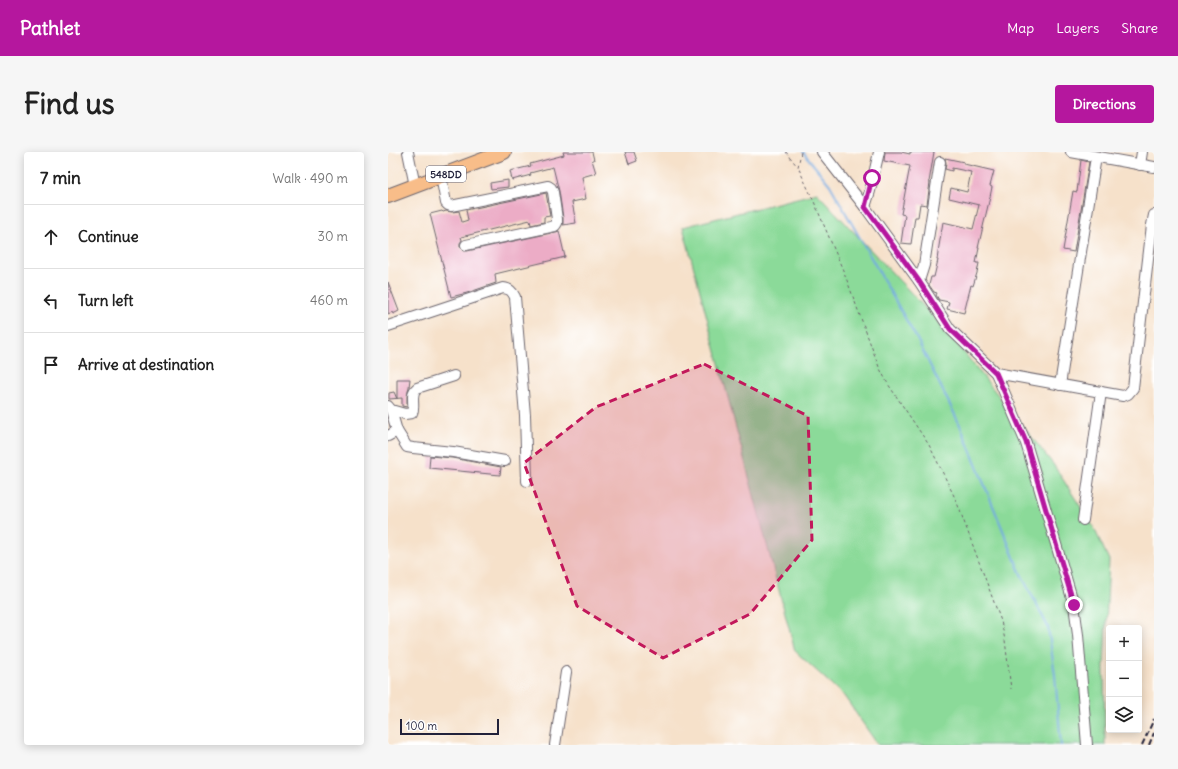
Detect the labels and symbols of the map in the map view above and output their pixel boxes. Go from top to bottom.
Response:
road number: 548DD [426,166,466,182]
route start [863,169,881,187]
route end [1065,596,1083,614]
scale bar [400,717,499,736]

